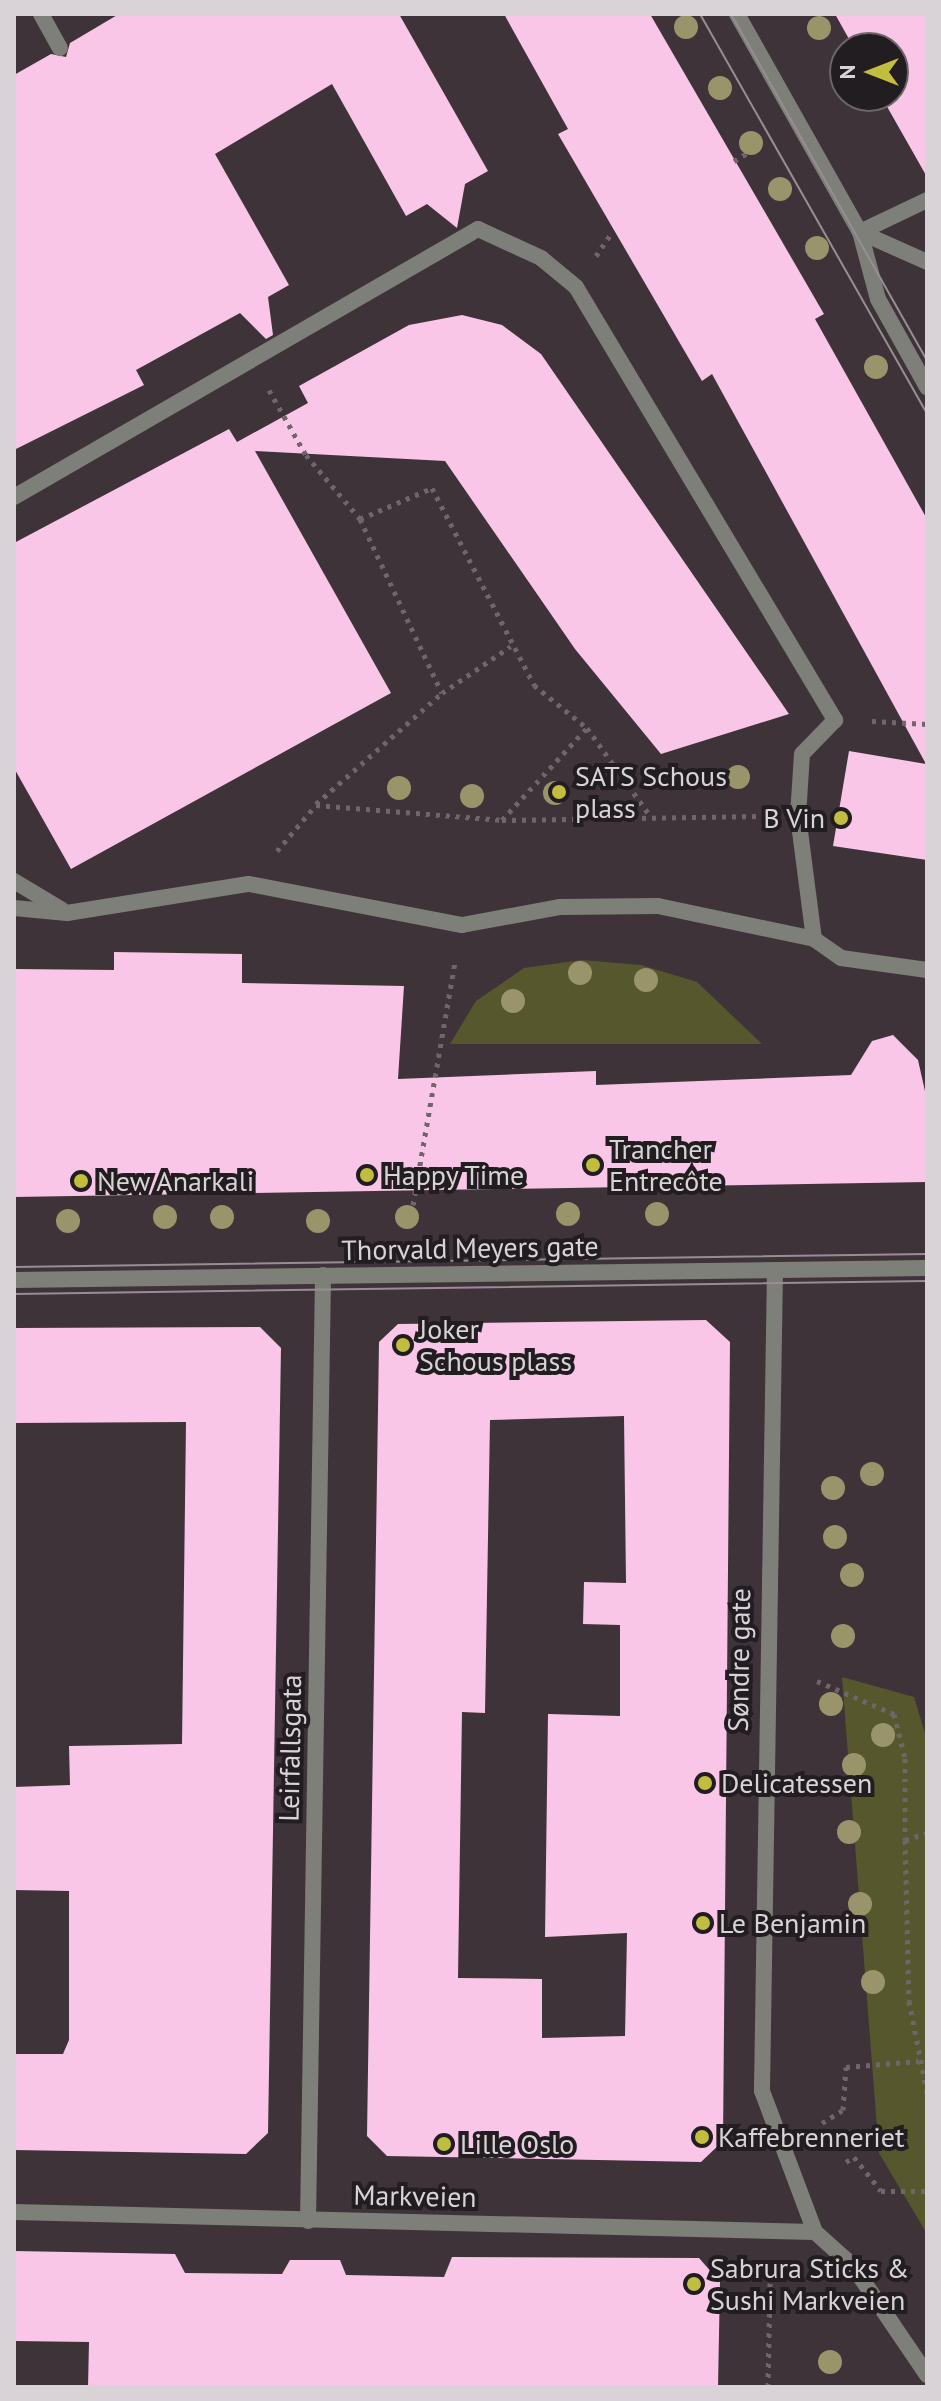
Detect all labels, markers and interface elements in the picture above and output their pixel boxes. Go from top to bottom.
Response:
north arrow [829,32,909,112]
text: N [833,65,861,79]
place label: SATS Schous plass [575,759,727,825]
marker: SATS Schous plass [550,783,568,801]
place label: B Vin [762,801,825,835]
marker: B Vin [832,809,850,827]
place label: Trancher Entrecôte [609,1132,723,1198]
marker: Trancher Entrecôte [584,1156,602,1174]
place label: Happy Time [383,1158,526,1192]
place label: New Anarkali [97,1164,256,1198]
marker: Happy Time [358,1166,376,1184]
marker: New Anarkali [72,1172,90,1190]
street label: Thorvald Meyers gate [341,1229,599,1267]
place label: Joker Schous plass [419,1312,572,1378]
marker: Joker Schous plass [394,1336,412,1354]
street label: Søndre gate [721,1588,757,1732]
street label: Leirfallsgata [272,1674,308,1822]
place label: Delicatessen [721,1766,872,1800]
marker: Delicatessen [696,1774,714,1792]
place label: Le Benjamin [719,1906,866,1940]
marker: Le Benjamin [694,1914,712,1932]
place label: Kaffebrenneriet [718,2120,904,2154]
place label: Lille Oslo [460,2127,574,2161]
marker: Kaffebrenneriet [693,2128,711,2146]
marker: Lille Oslo [435,2135,453,2153]
street label: Markveien [353,2178,477,2214]
place label: Sabrura Sticks & Sushi Markveien [710,2251,909,2317]
marker: Sabrura Sticks & Sushi Markveien [685,2275,703,2293]

